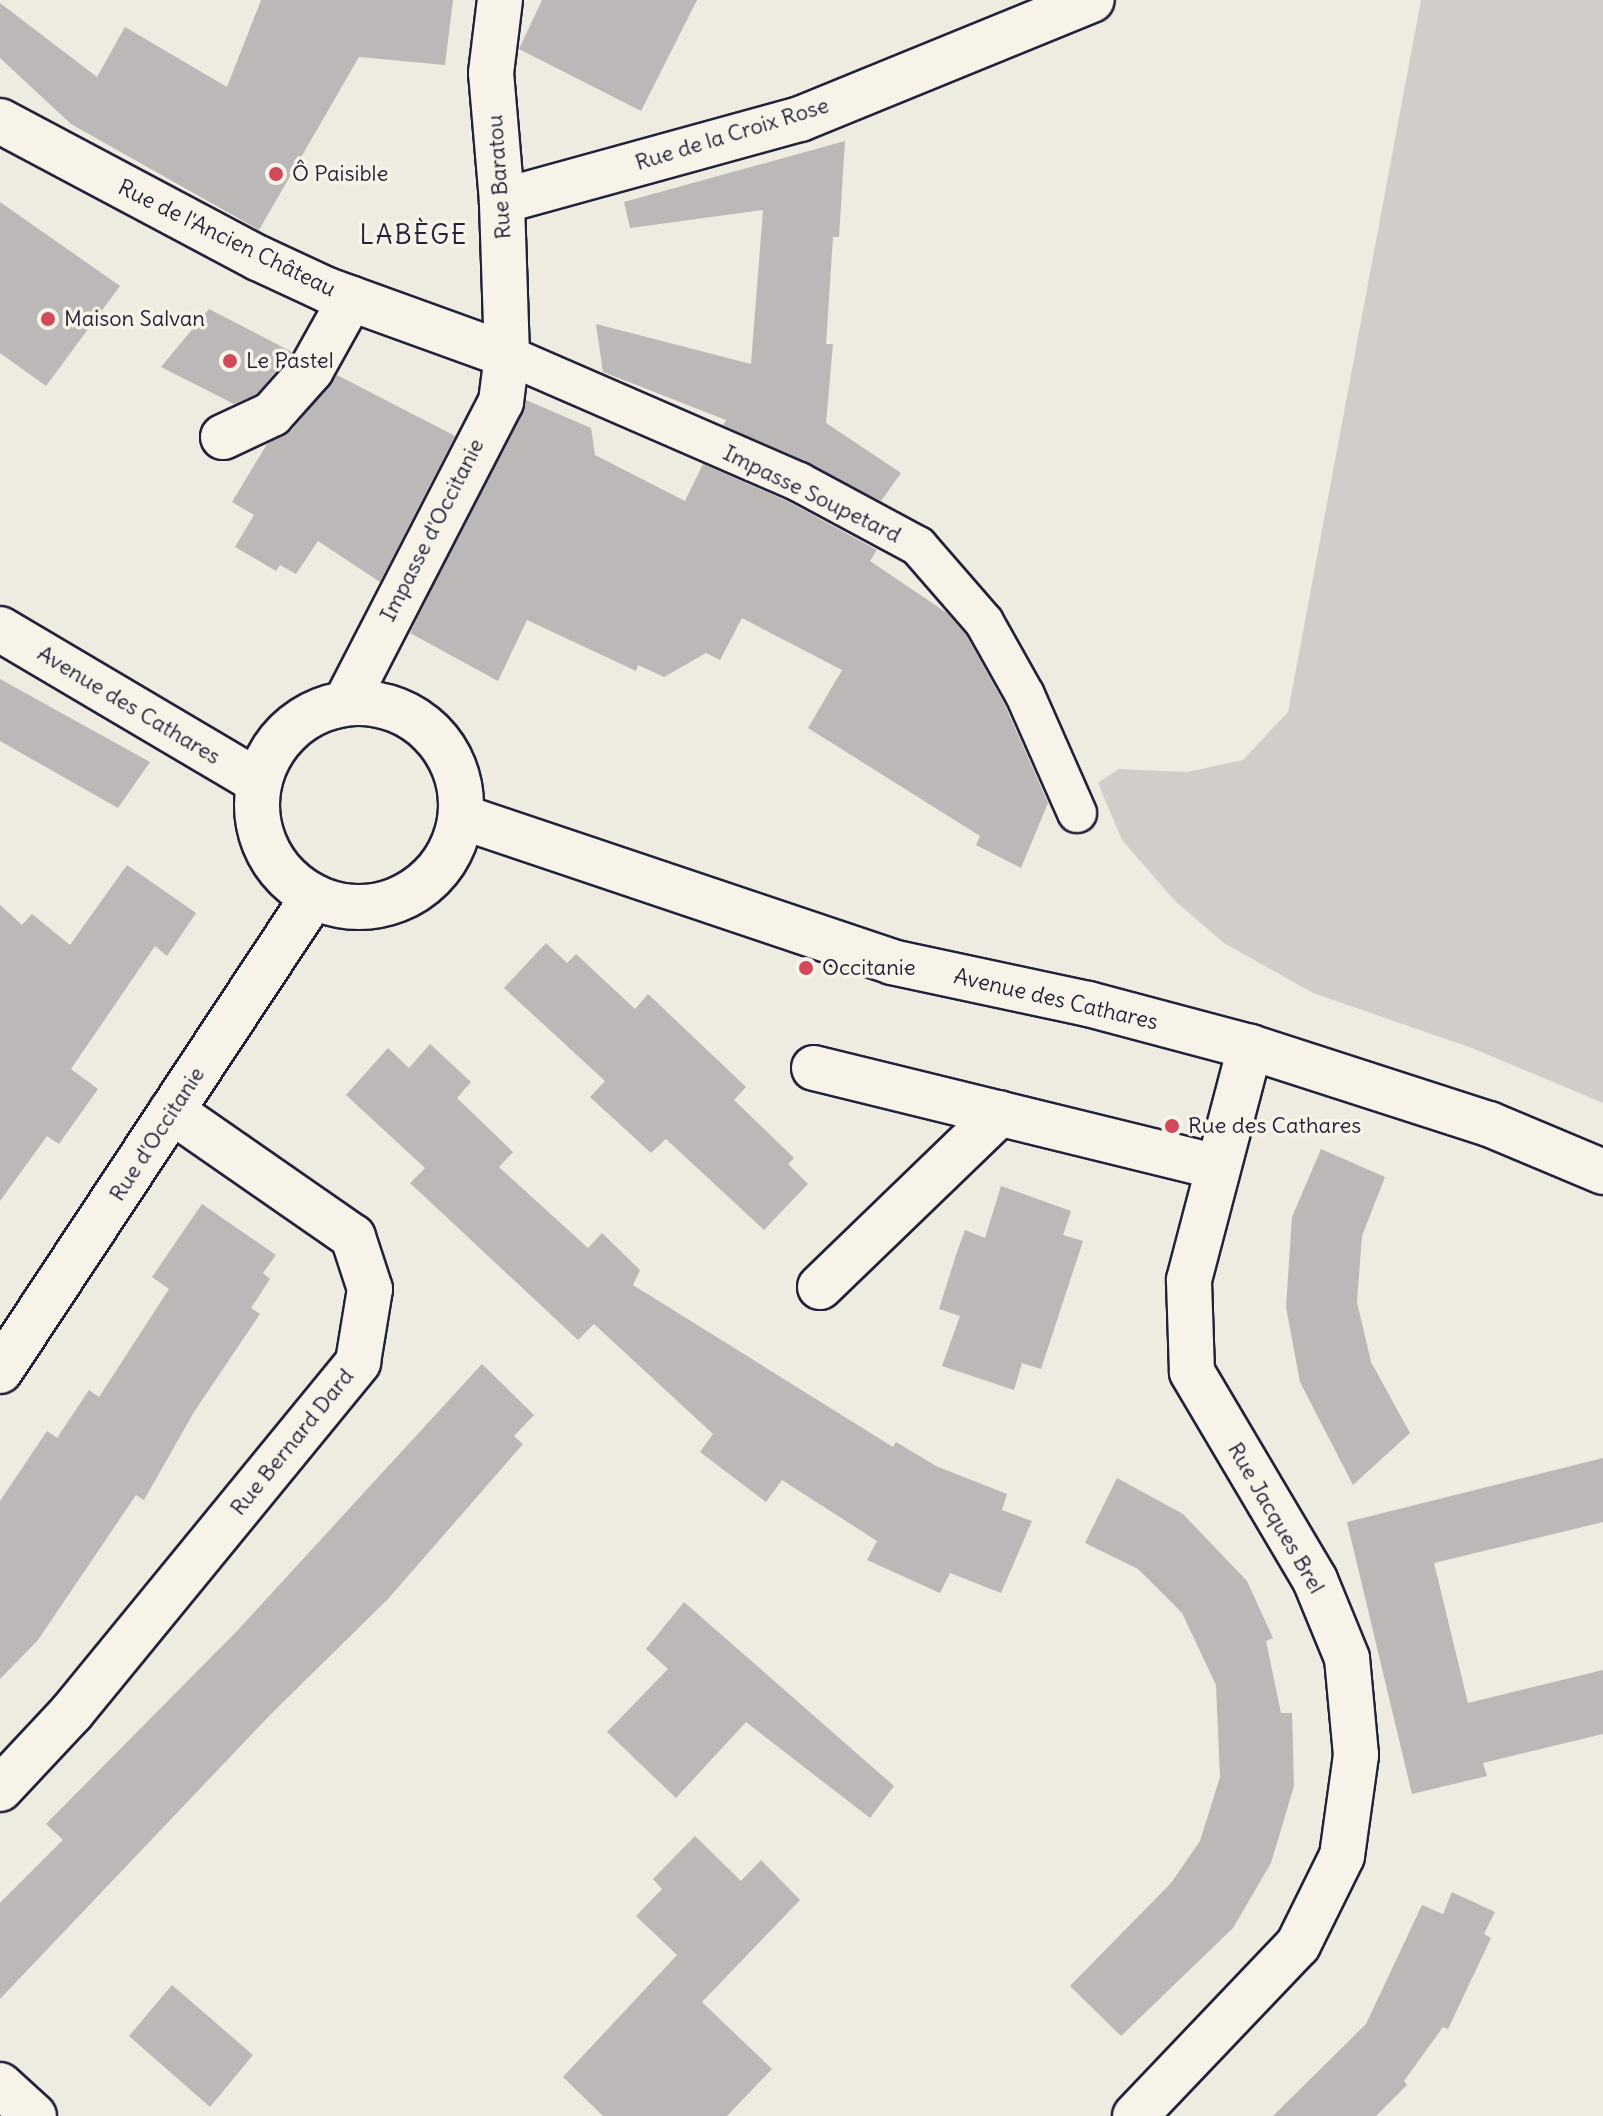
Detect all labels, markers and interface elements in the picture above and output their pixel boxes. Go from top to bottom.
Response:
street label: Rue de la Croix Rose [632,92,832,176]
street label: Rue Baratou [481,114,517,240]
place label: Ô Paisible [292,161,388,187]
marker: Ô Paisible [267,165,285,183]
street label: Rue de l'Ancien Château [114,174,340,302]
district label: LABÈGE [360,219,468,251]
place label: Maison Salvan [64,306,205,332]
marker: Maison Salvan [39,310,57,328]
place label: Le Pastel [246,348,334,374]
marker: Le Pastel [221,352,239,370]
street label: Impasse d'Occitanie [374,434,490,626]
street label: Impasse Soupetard [719,440,905,548]
street label: Avenue des Cathares [33,640,225,770]
place label: Occitanie [822,955,916,981]
marker: Occitanie [797,959,815,977]
street label: Avenue des Cathares [951,963,1161,1035]
street label: Rue d'Occitanie [104,1062,210,1206]
place label: Rue des Cathares [1188,1113,1361,1139]
marker: Rue des Cathares [1163,1117,1181,1135]
street label: Rue Bernard Dard [225,1363,359,1521]
street label: Rue Jacques Brel [1222,1438,1330,1598]

